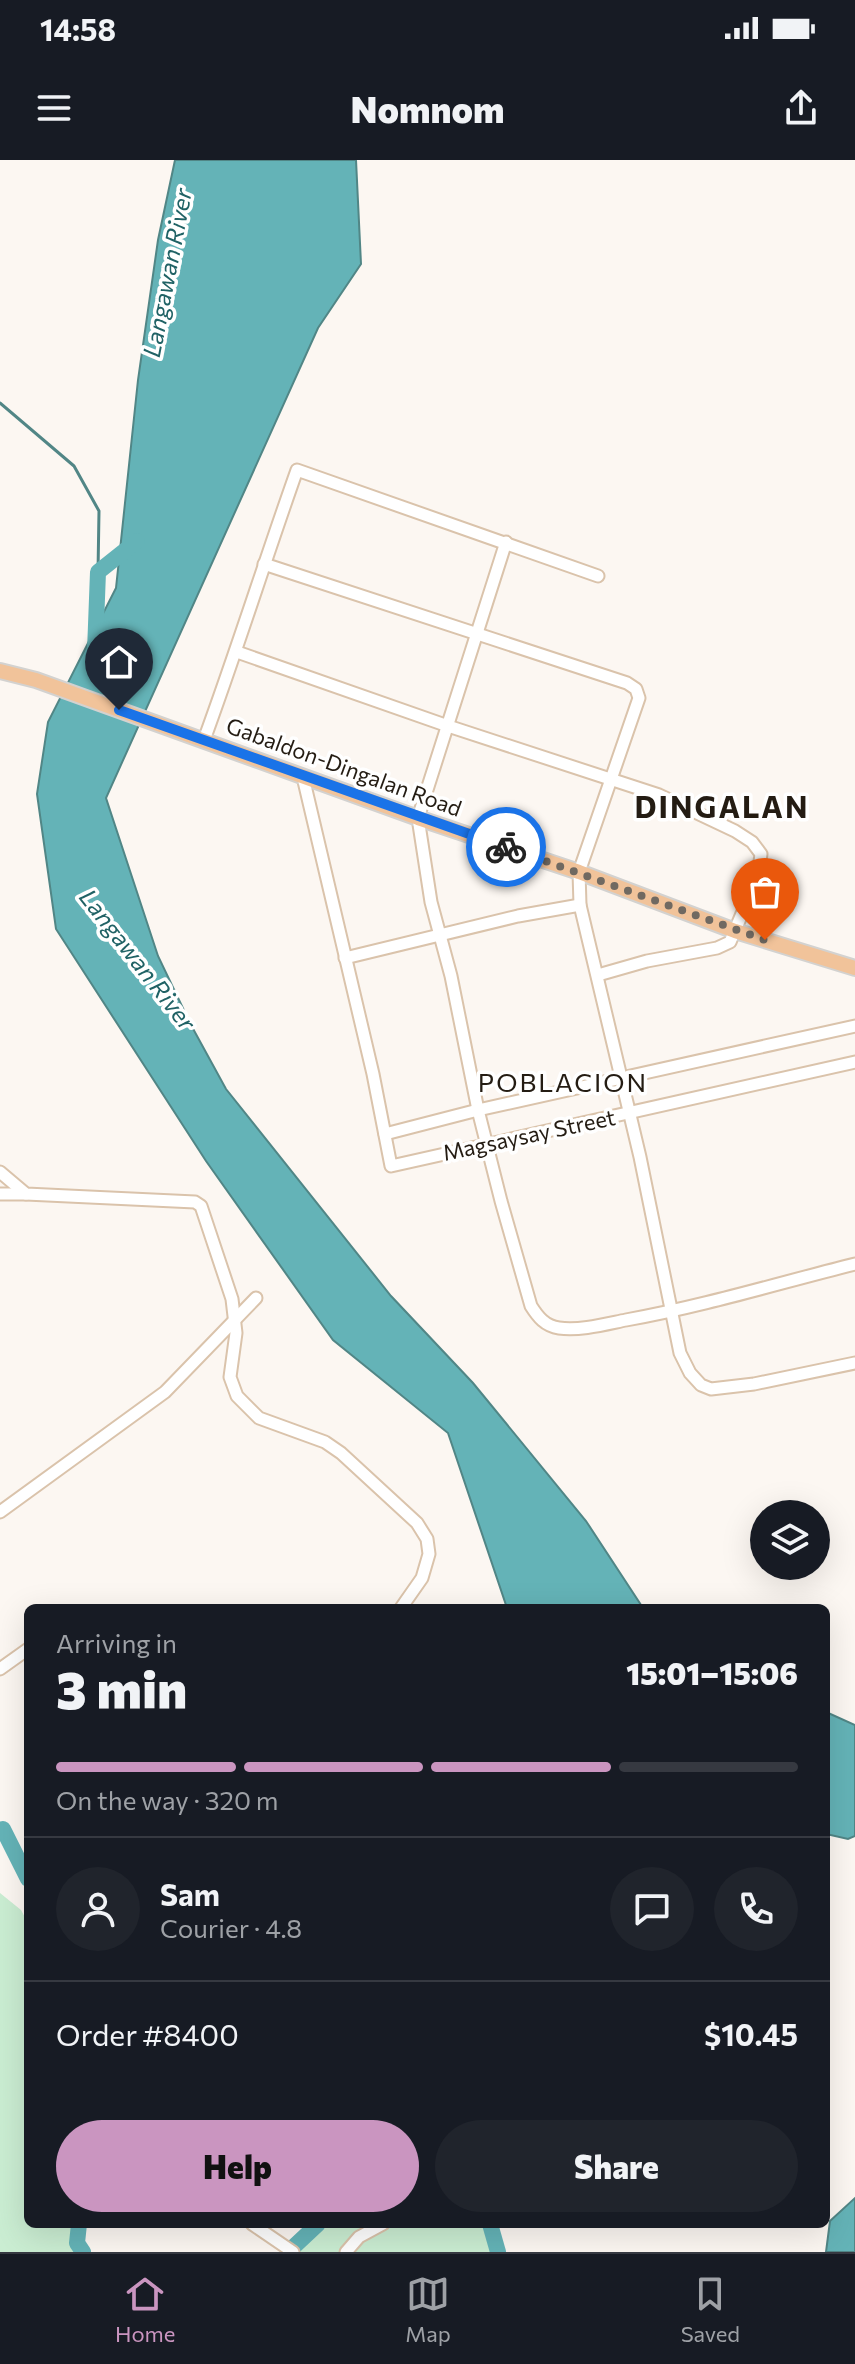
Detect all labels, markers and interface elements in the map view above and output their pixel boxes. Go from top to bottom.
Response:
text: 14:58 [40,10,116,47]
icon: menu [32,86,76,130]
text: Nomnom [351,86,504,130]
icon: share [779,86,823,130]
water label: Langawan River [136,184,197,360]
pin [85,628,153,710]
icon: home [97,640,141,684]
street label: Gabaldon-Dingalan Road [223,711,466,822]
district label: DINGALAN [635,787,809,824]
courier [466,807,546,887]
icon: bike [484,825,528,869]
pin [731,858,799,940]
icon: bag [743,870,787,914]
water label: Langawan River [74,883,203,1037]
district label: POBLACION [478,1066,648,1097]
street label: Magsaysay Street [440,1103,618,1166]
map controls [750,1500,830,1580]
button: layers [750,1500,830,1580]
text: Arriving in [56,1627,177,1658]
text: 15:01–15:06 [626,1654,798,1691]
text: 3 min [56,1656,187,1720]
text: On the way · 320 m [56,1784,279,1815]
button: person [56,1867,140,1951]
button: chat [610,1867,694,1951]
button: phone [714,1867,798,1951]
text: Sam [160,1875,220,1912]
text: Courier · 4.8 [160,1912,302,1943]
text: Order #8400 [56,2015,239,2052]
text: $10.45 [704,2015,798,2052]
button: Help [56,2120,419,2212]
button: Share [435,2120,798,2212]
tab: Home [115,2272,175,2347]
tab: Map [405,2272,451,2347]
tab: Saved [681,2272,740,2347]

